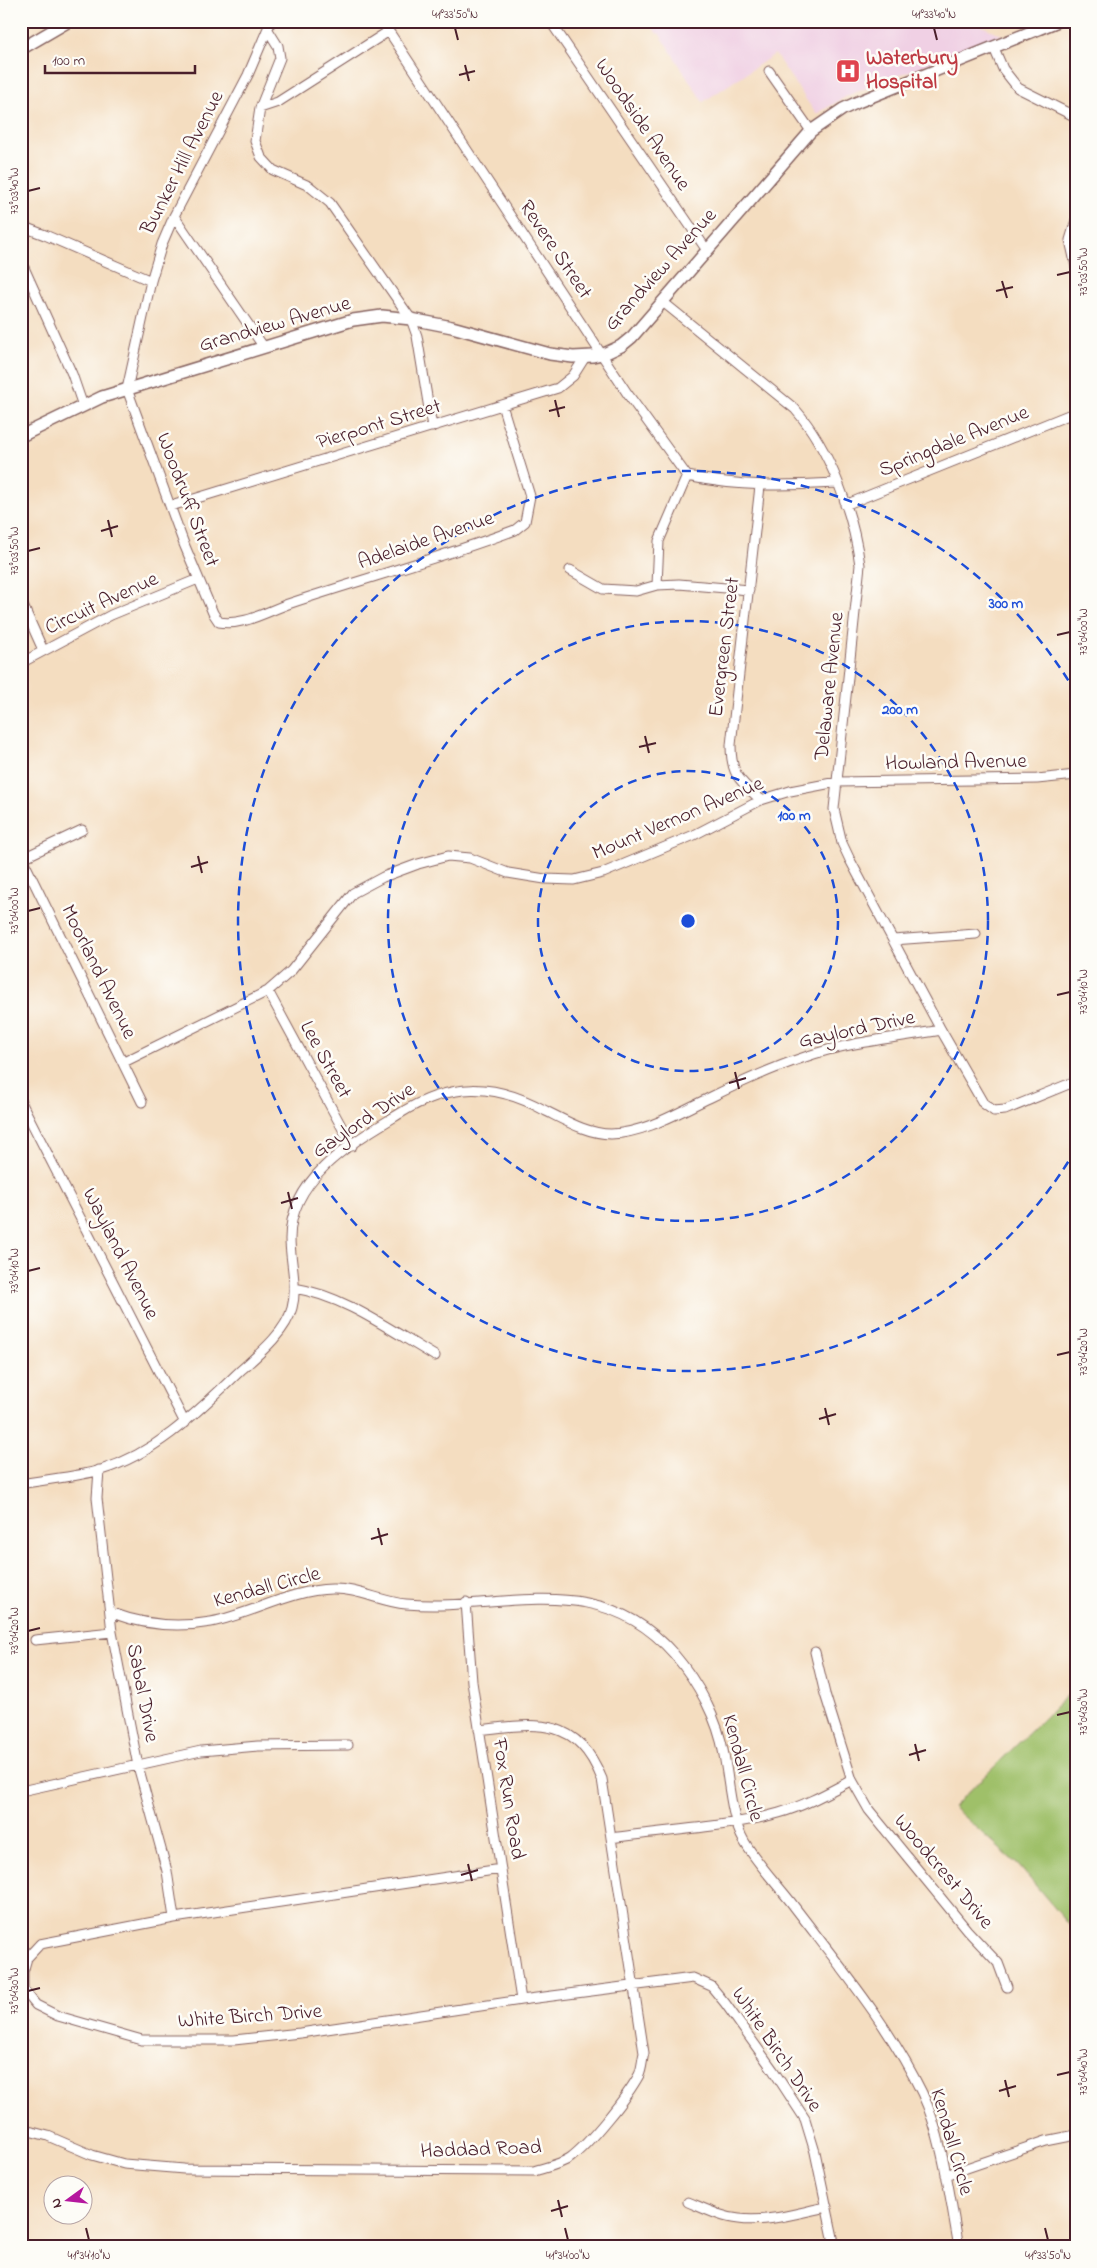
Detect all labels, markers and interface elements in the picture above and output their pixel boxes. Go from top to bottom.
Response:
text: 41°33'50"N [432,6,478,24]
text: 41°33'40"N [912,6,956,24]
scale bar [45,42,195,74]
place label: Waterbury Hospital [866,44,958,98]
text: 100 m [52,50,85,72]
street label: Woodside Avenue [587,53,698,198]
hospital icon: Waterbury Hospital [835,58,861,84]
street label: Bunker Hill Avenue [133,85,232,241]
text: 73°03'40"W [6,168,24,214]
street label: Revere Street [511,195,599,305]
street label: Grandview Avenue [598,201,725,338]
text: 73°03'50"W [1075,248,1093,296]
street label: Grandview Avenue [196,289,355,361]
street label: Pierpont Street [313,392,445,458]
street label: Springdale Avenue [875,398,1035,488]
street label: Woodruff Street [148,429,226,571]
street label: Adelaide Avenue [354,504,499,578]
text: 73°03'50"W [6,527,24,575]
street label: Circuit Avenue [40,564,164,643]
street label: Evergreen Street [702,575,750,719]
text: 300 m [988,593,1024,615]
text: 73°04'00"W [1075,609,1093,655]
street label: Delaware Avenue [807,610,853,763]
text: 200 m [881,699,918,721]
street label: Howland Avenue [885,747,1028,779]
street label: Mount Vernon Avenue [588,769,769,869]
text: 100 m [777,805,811,827]
text: 73°04'00"W [6,888,24,934]
street label: Moorland Avenue [52,900,144,1045]
centre of rings [679,912,697,930]
text: 73°04'10"W [1075,969,1093,1015]
street label: Gaylord Drive [796,1003,919,1059]
street label: Lee Street [291,1016,359,1104]
street label: Gaylord Drive [307,1075,423,1168]
street label: Wayland Avenue [72,1183,166,1327]
text: 73°04'10"W [6,1248,24,1294]
text: 73°04'20"W [1075,1328,1093,1376]
street label: Kendall Circle [210,1559,324,1617]
text: 73°04'20"W [6,1607,24,1655]
street label: Sabal Drive [118,1641,166,1745]
text: 73°04'30"W [1075,1689,1093,1735]
street label: Kendall Circle [713,1711,771,1825]
street label: Fox Run Road [483,1735,532,1862]
street label: Woodcrest Drive [886,1808,1001,1936]
text: 73°04'30"W [6,1968,24,2014]
street label: White Birch Drive [723,1982,829,2119]
street label: White Birch Drive [177,1997,324,2037]
text: 73°04'40"W [1075,2049,1093,2095]
street label: Kendall Circle [921,2085,981,2199]
street label: Haddad Road [420,2133,542,2167]
north arrow [42,2176,92,2226]
text: N [46,2196,68,2210]
text: 41°34'10"N [67,2247,111,2265]
text: 41°34'00"N [546,2247,590,2265]
text: 41°33'50"N [1025,2247,1071,2265]

